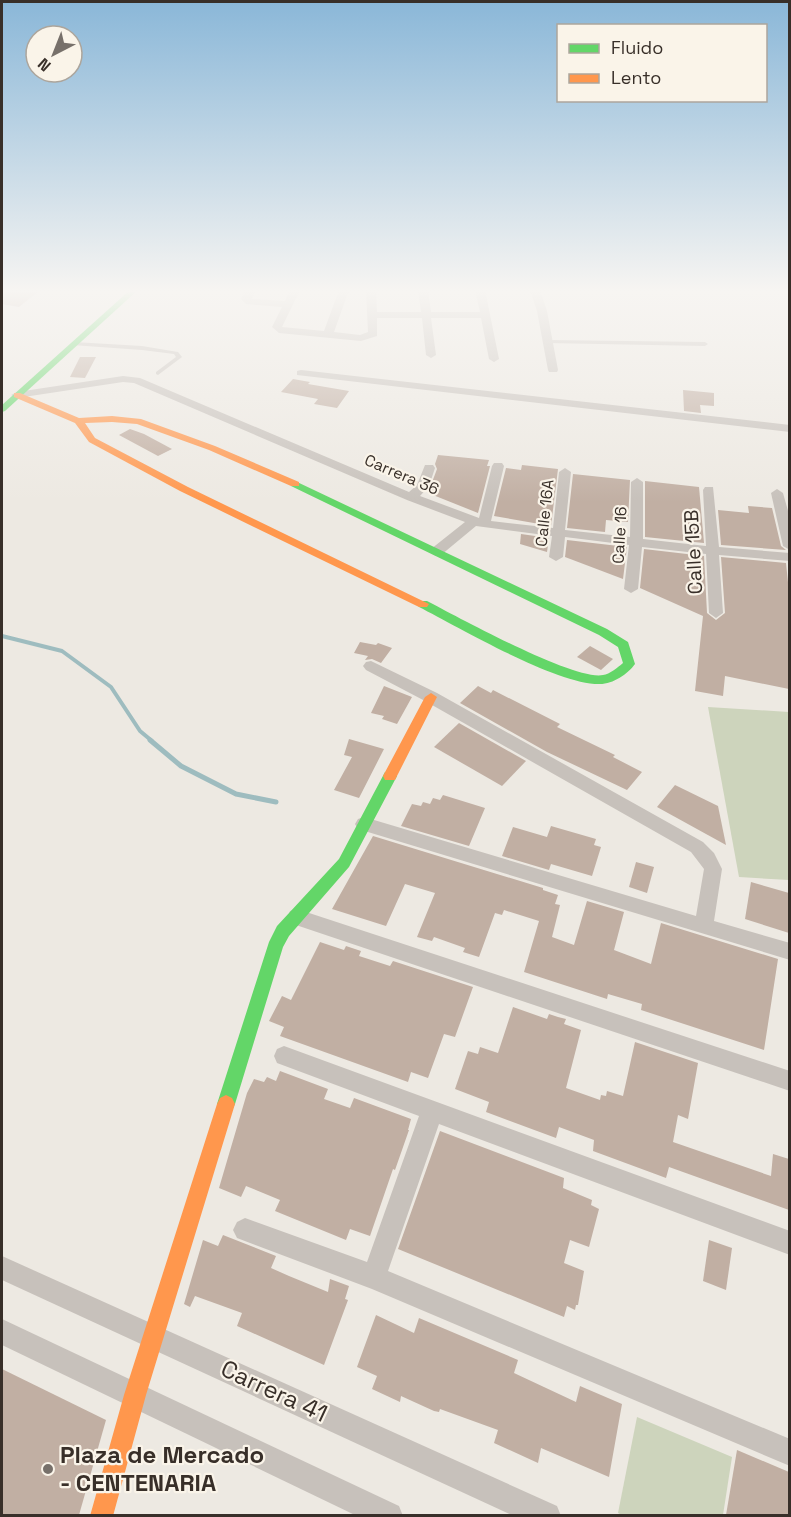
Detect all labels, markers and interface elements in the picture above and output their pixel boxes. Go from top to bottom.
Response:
north arrow [24,24,84,84]
legend [557,24,767,102]
text: Fluido [611,36,663,59]
text: N [33,53,55,76]
text: Lento [611,66,661,89]
street label: Carrera 36 [361,449,442,500]
street label: Calle 16A [531,478,558,548]
street label: Calle 16 [608,506,631,564]
street label: Calle 15B [678,509,708,595]
street label: Carrera 41 [216,1352,332,1429]
place label: Plaza de Mercado - CENTENARIA [60,1439,264,1498]
marker: Plaza de Mercado - CENTENARIA [41,1462,55,1476]

